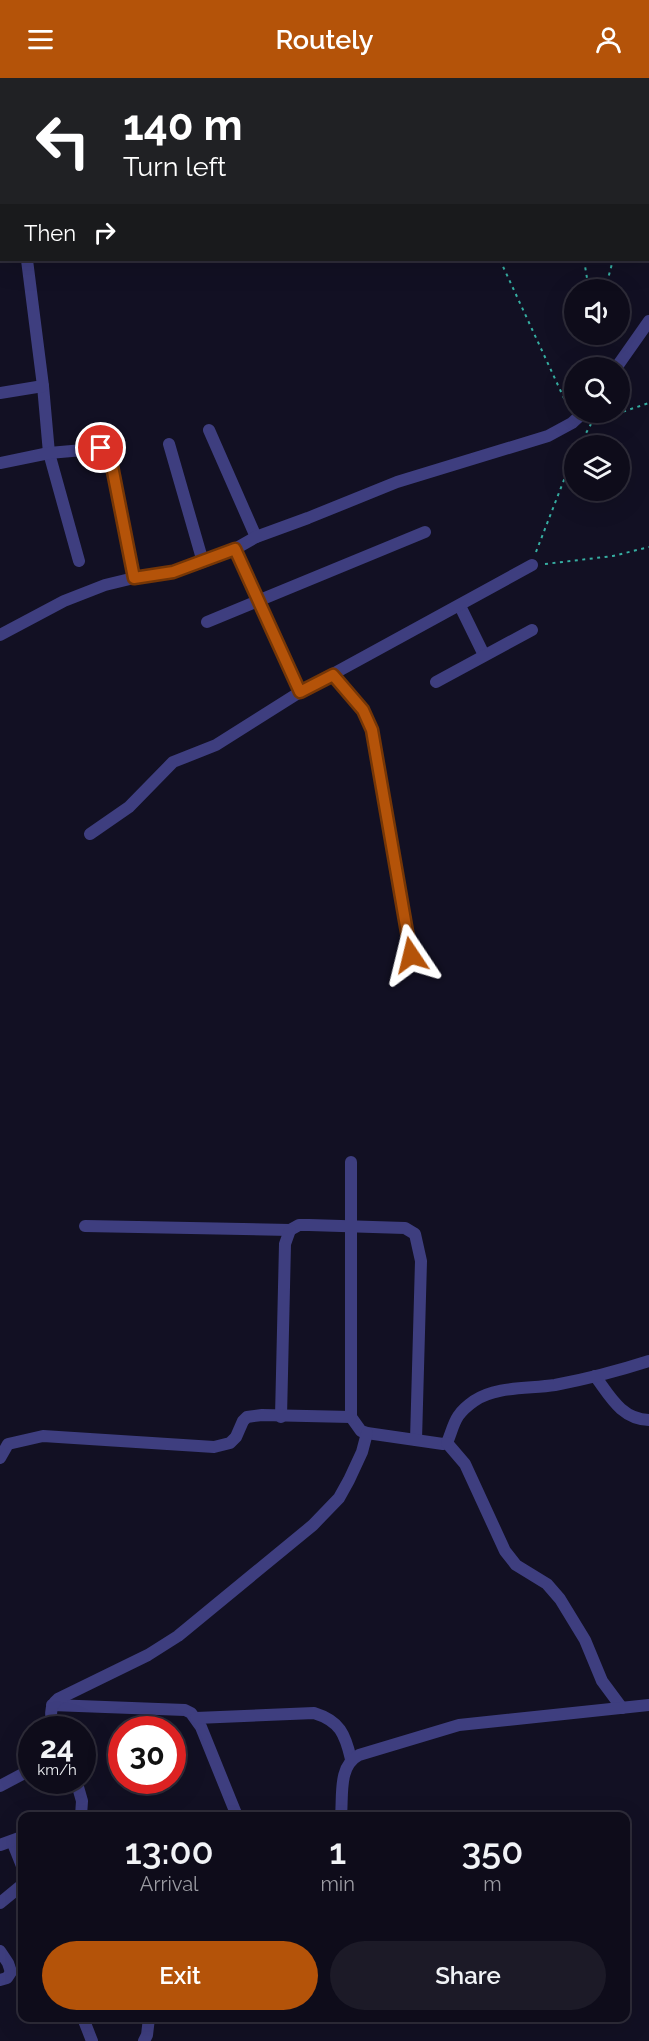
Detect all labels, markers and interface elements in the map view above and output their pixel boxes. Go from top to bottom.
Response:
icon: menu [24,23,57,56]
icon: person [592,23,625,56]
text: Routely [275,24,374,55]
text: 140 m [123,101,243,150]
icon: left [24,102,102,180]
text: Turn left [123,151,226,182]
icon: right [88,216,121,249]
text: Then [24,220,76,246]
map controls [564,279,630,501]
button: sound [564,279,630,345]
button: search [564,357,630,423]
pin [75,422,126,473]
icon: arrive [84,431,117,464]
button: layers [564,435,630,501]
position arrow [379,923,443,987]
speed limit sign: 30 [108,1716,186,1794]
text: 24 [40,1730,74,1765]
text: km/h [37,1761,77,1779]
text: 13:00 [125,1830,214,1872]
text: 1 [329,1830,346,1872]
text: 350 [462,1830,523,1872]
text: Arrival [140,1872,199,1896]
text: min [320,1872,355,1896]
text: m [483,1872,502,1896]
button: Exit [42,1941,318,2010]
button: Share [330,1941,606,2010]

